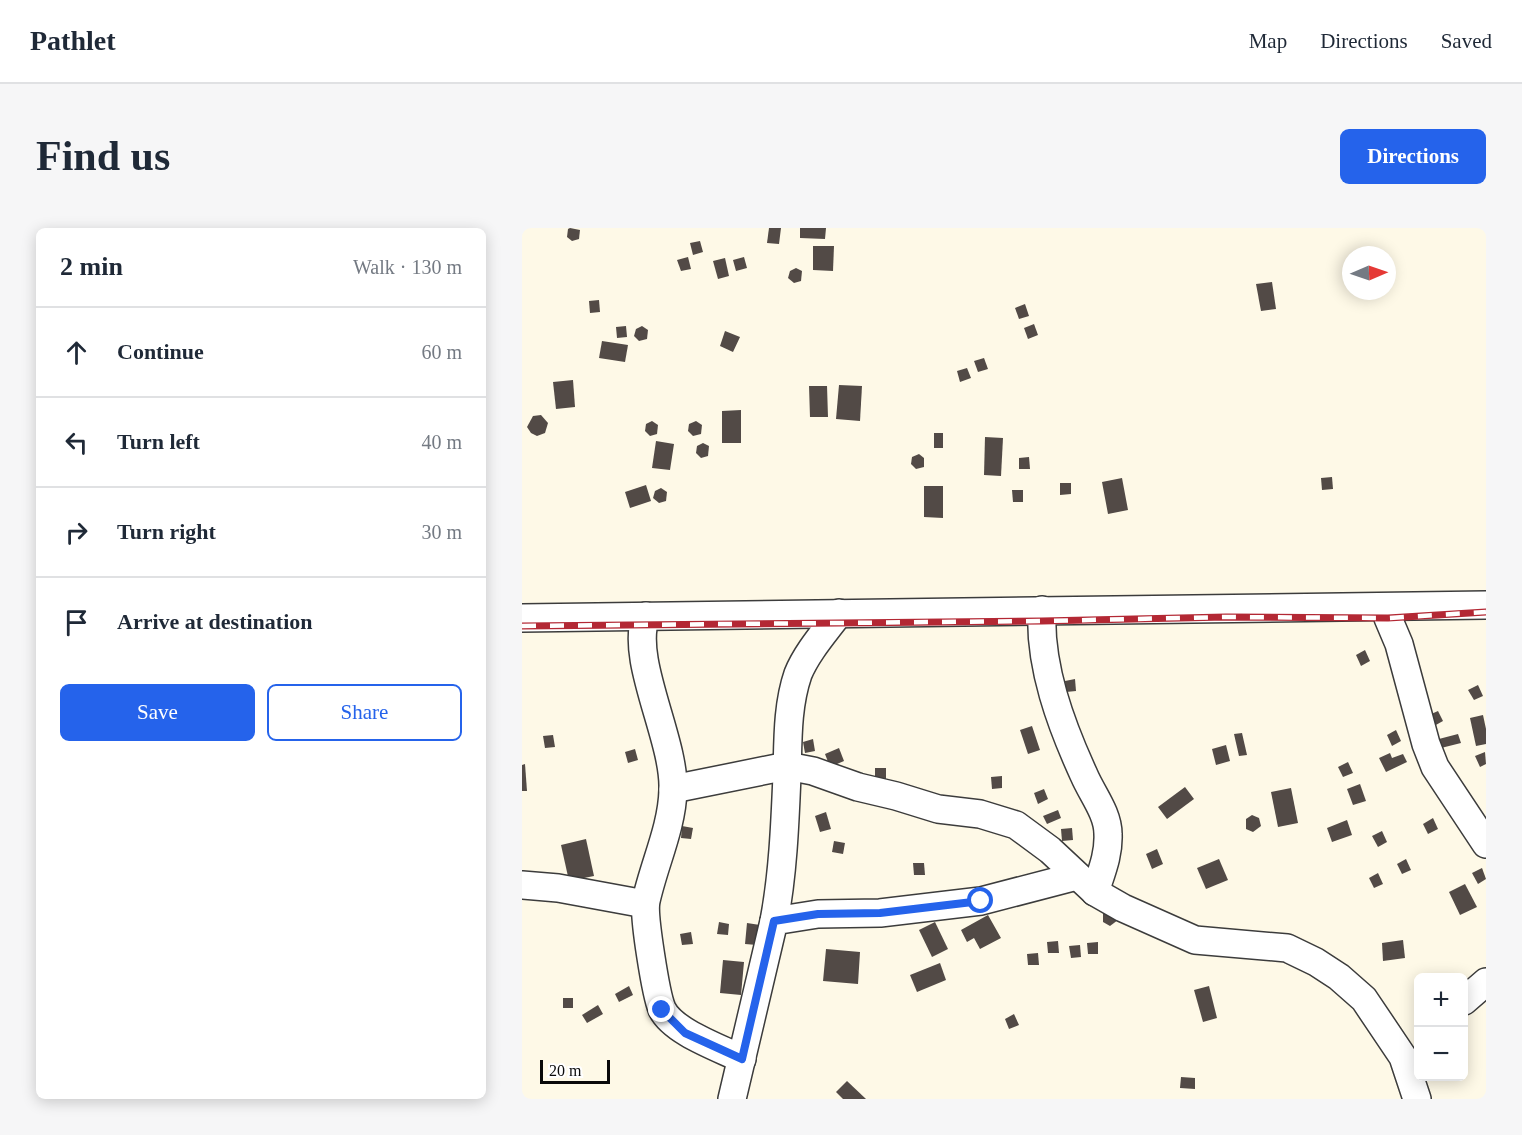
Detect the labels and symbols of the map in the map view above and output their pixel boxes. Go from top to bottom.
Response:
north arrow [1342,246,1396,300]
route start [967,887,993,913]
route end [648,996,674,1022]
scale bar [540,1057,610,1084]

